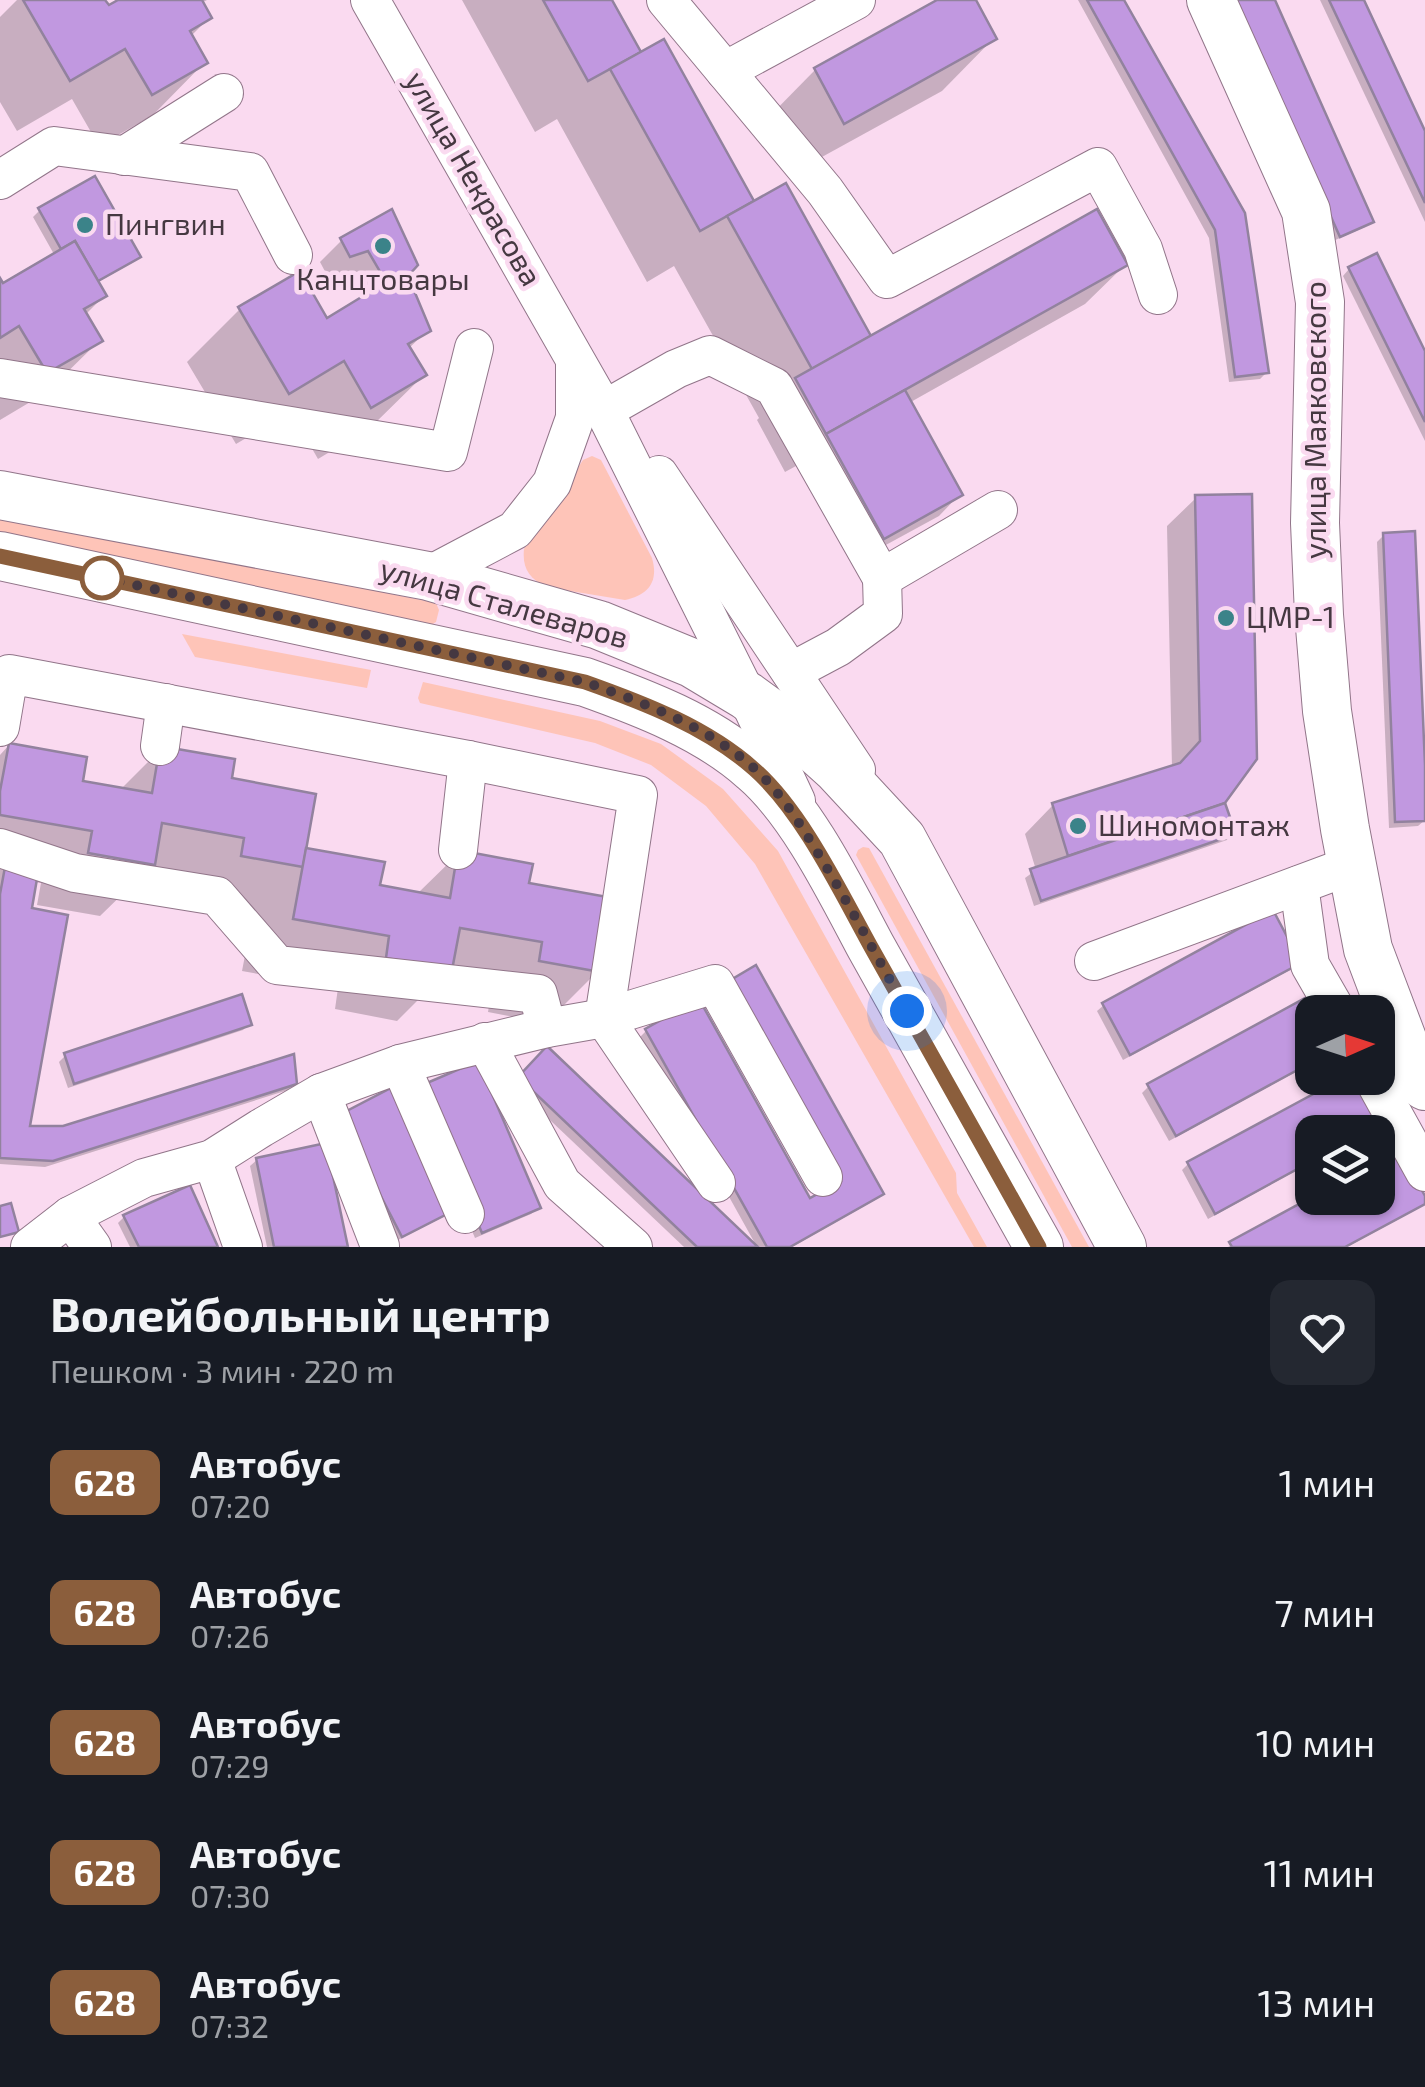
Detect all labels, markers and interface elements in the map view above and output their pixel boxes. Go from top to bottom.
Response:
street label: улица Некрасова [398,64,551,292]
place label: Пингвин [105,205,226,241]
marker: Пингвин [74,214,96,236]
marker: Канцтовары [372,235,394,257]
place label: Канцтовары [296,260,470,296]
street label: улица Маяковского [1296,281,1333,559]
street label: улица Сталеваров [376,549,633,656]
unlabelled marker [81,557,123,599]
place label: ЦМР-1 [1246,598,1335,634]
marker: ЦМР-1 [1215,607,1237,629]
place label: Шиномонтаж [1098,806,1290,842]
marker: Шиномонтаж [1067,815,1089,837]
your location [882,986,932,1036]
north arrow [1295,995,1395,1095]
map controls [1295,995,1395,1215]
button: layers [1295,1115,1395,1215]
button: heart [1270,1280,1375,1385]
text: Волейбольный центр [50,1284,551,1342]
text: Пешком · 3 мин · 220 m [50,1351,394,1389]
text: Автобус [190,1440,341,1486]
text: 1 мин [1279,1459,1375,1505]
text: 628 [74,1461,136,1503]
text: 07:20 [190,1486,271,1524]
text: Автобус [190,1570,341,1616]
text: 7 мин [1274,1589,1375,1635]
text: 628 [74,1591,136,1633]
text: 07:26 [190,1616,270,1654]
text: Автобус [190,1700,341,1746]
text: 10 мин [1256,1719,1375,1765]
text: 628 [74,1721,136,1763]
text: 07:29 [190,1746,270,1784]
text: Автобус [190,1830,341,1876]
text: 11 мин [1263,1849,1375,1895]
text: 628 [74,1851,136,1893]
text: 07:30 [190,1876,270,1914]
text: Автобус [190,1960,341,2006]
text: 13 мин [1257,1979,1375,2025]
text: 628 [74,1981,136,2023]
text: 07:32 [190,2006,269,2044]

